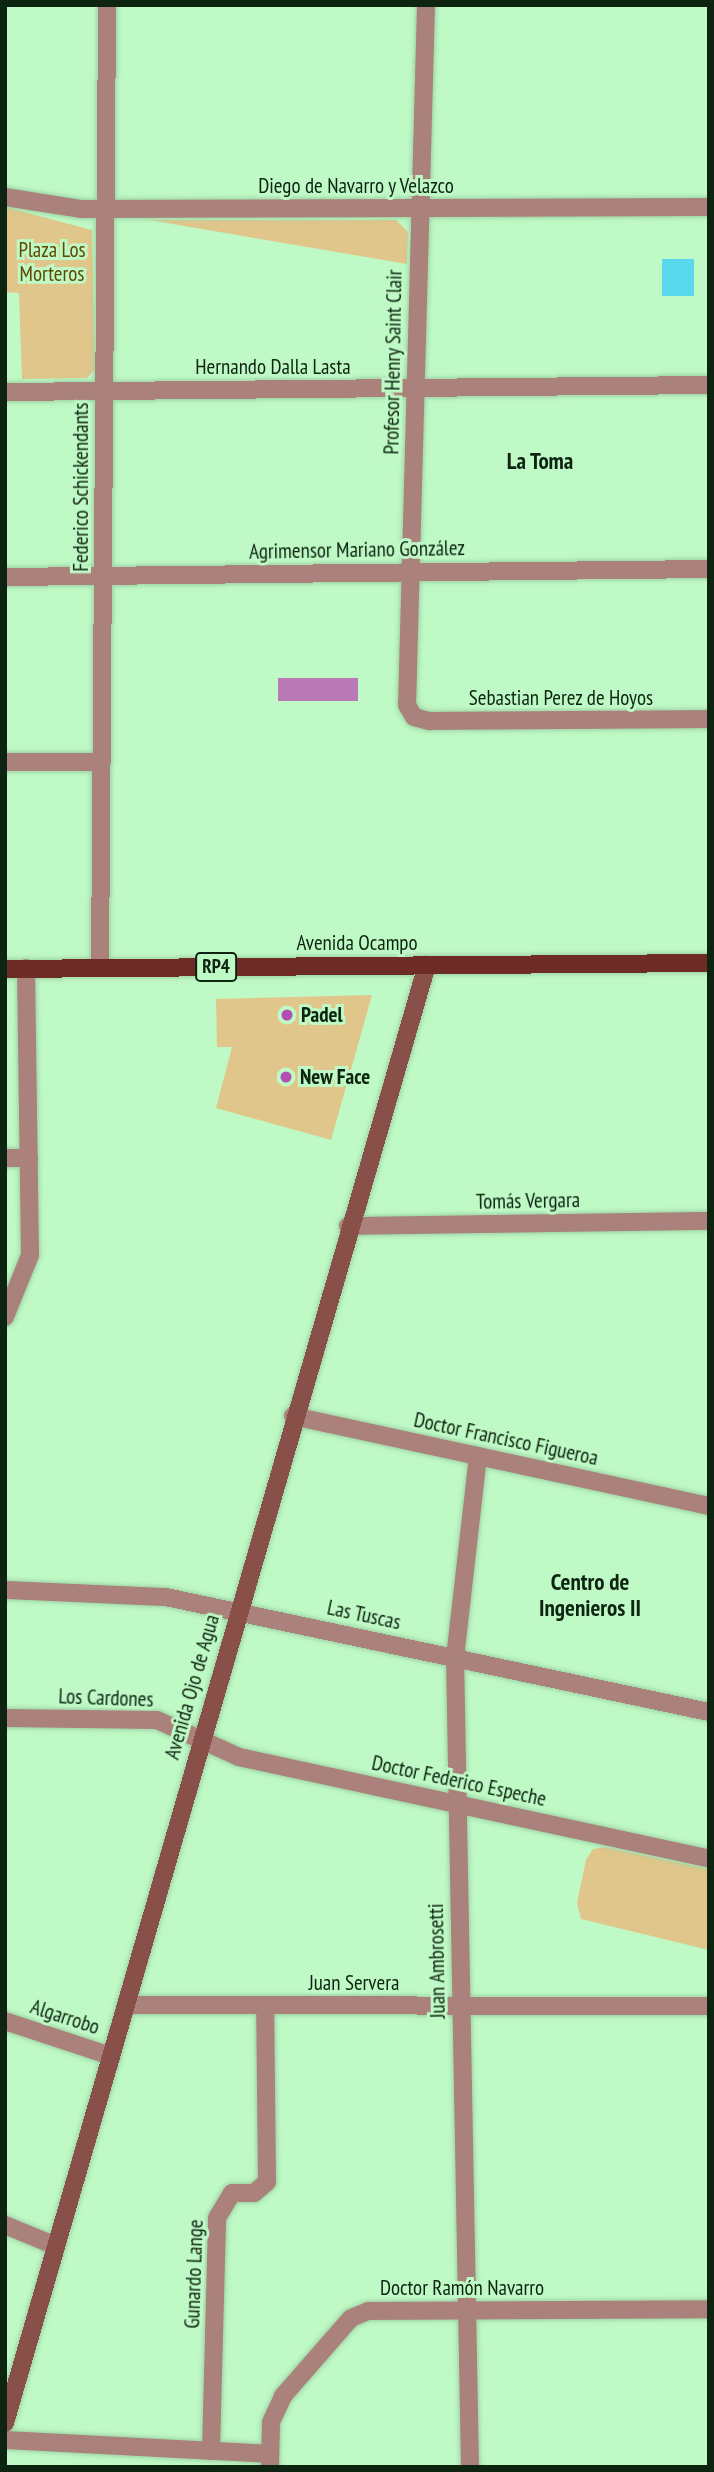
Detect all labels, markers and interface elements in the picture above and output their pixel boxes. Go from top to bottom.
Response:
street label: Diego de Navarro y Velazco [258,173,454,199]
park label: Plaza Los Morteros [18,237,86,287]
street label: Profesor Henry Saint Clair [379,269,407,455]
street label: Hernando Dalla Lasta [195,354,351,380]
street label: Federico Schickendants [68,402,94,572]
district label: La Toma [506,447,574,475]
street label: Agrimensor Mariano González [249,536,465,564]
street label: Sebastian Perez de Hoyos [469,685,653,711]
street label: Avenida Ocampo [296,930,418,956]
road number: RP4 [195,951,237,982]
place label: Padel [301,1002,343,1028]
marker: Padel [279,1007,295,1023]
place label: New Face [300,1064,371,1090]
marker: New Face [278,1069,294,1085]
street label: Tomás Vergara [475,1187,581,1215]
street label: Doctor Francisco Figueroa [412,1407,600,1471]
district label: Centro de Ingenieros II [539,1568,641,1622]
street label: Las Tuscas [325,1595,403,1635]
street label: Avenida Ojo de Agua [159,1611,225,1763]
street label: Los Cardones [58,1684,154,1712]
street label: Doctor Federico Espeche [369,1750,549,1812]
street label: Juan Ambrosetti [423,1903,451,2019]
street label: Juan Servera [309,1970,399,1996]
street label: Algarrobo [27,1994,103,2040]
street label: Gunardo Lange [180,2219,208,2329]
street label: Doctor Ramón Navarro [380,2275,544,2301]

